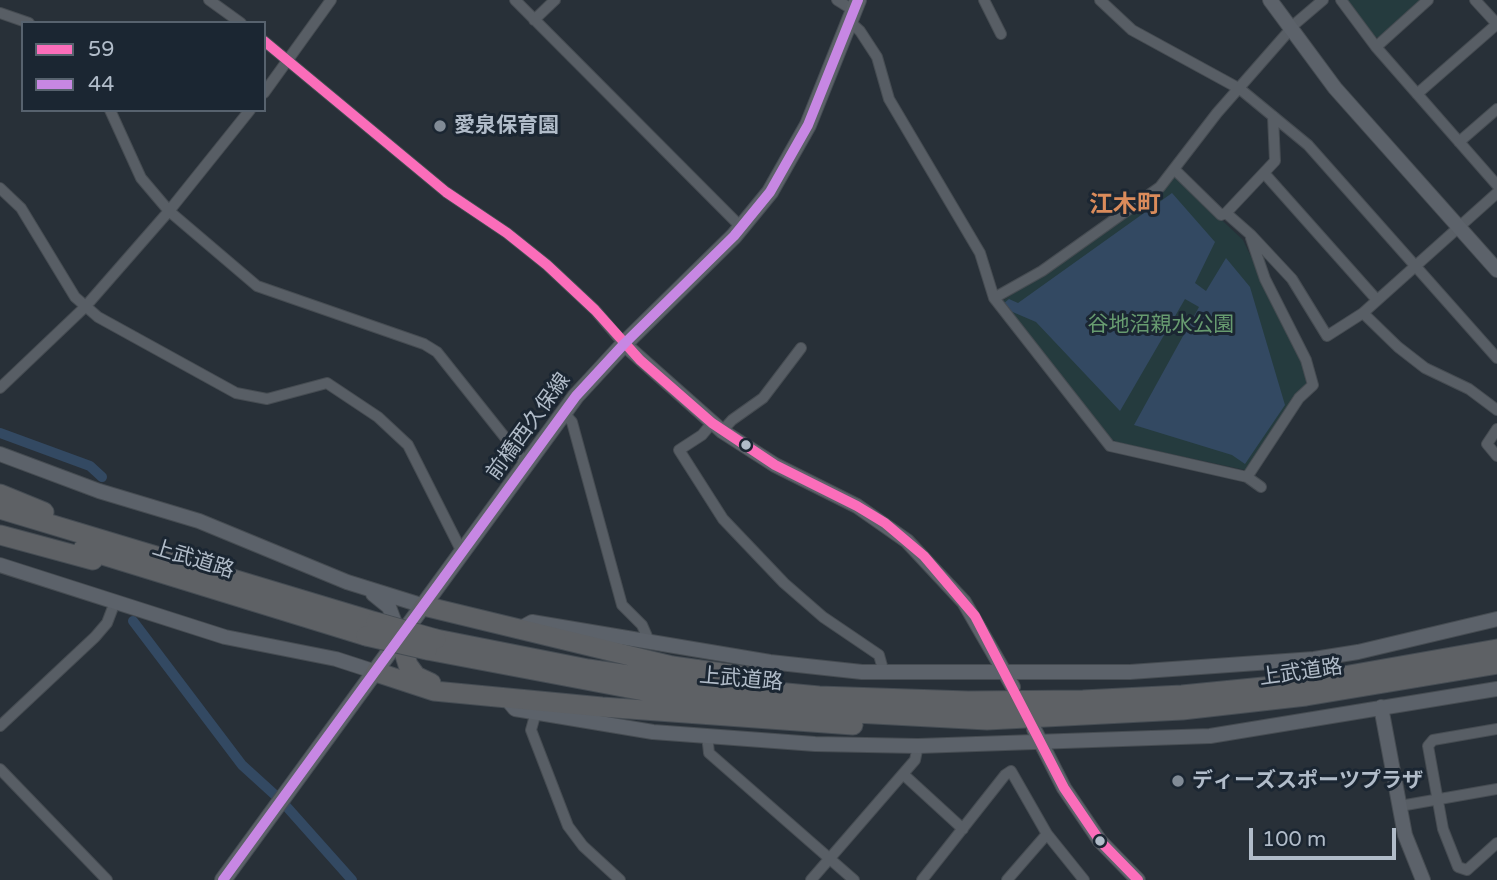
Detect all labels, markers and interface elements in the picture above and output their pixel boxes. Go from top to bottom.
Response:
legend [21,21,266,112]
text: 59 [88,37,114,62]
text: 44 [88,72,114,97]
place label: 愛泉保育園 [454,113,559,139]
marker: 愛泉保育園 [432,118,448,134]
district label: 江木町 [1089,192,1161,220]
park label: 谷地沼親水公園 [1088,312,1234,338]
street label: 前橋西久保線 [482,369,576,485]
unlabelled marker [739,438,753,452]
street label: 上武道路 [149,536,237,584]
street label: 上武道路 [1258,655,1344,691]
street label: 上武道路 [698,664,784,696]
place label: ディーズスポーツプラザ [1192,768,1423,794]
marker: ディーズスポーツプラザ [1170,773,1186,789]
scale bar [1252,814,1399,858]
text: 100 m [1262,827,1326,852]
unlabelled marker [1093,834,1107,848]

